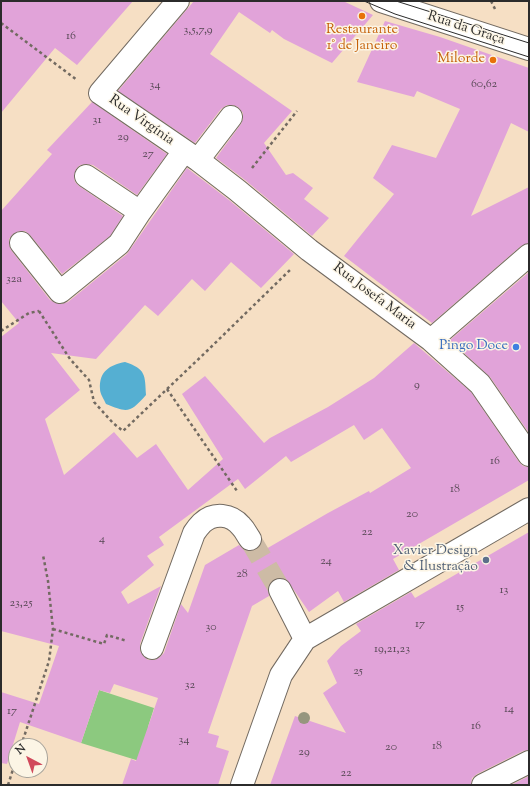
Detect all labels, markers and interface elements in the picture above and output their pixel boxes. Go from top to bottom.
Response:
street label: Rua da Graça [425,9,507,49]
marker: Restaurante 1° de Janeiro [357,11,367,21]
place label: Restaurante 1° de Janeiro [326,23,398,56]
house number: 3,5,7,9 [183,24,213,38]
house number: 16 [66,30,76,44]
place label: Milorde [437,52,485,68]
marker: Milorde [488,55,498,65]
house number: 60,62 [471,78,497,92]
house number: 34 [150,79,160,93]
street label: Rua Virgínia [105,92,177,150]
house number: 31 [93,114,101,128]
house number: 29 [117,131,129,145]
house number: 27 [142,148,154,162]
street label: Rua Josefa Maria [329,260,419,334]
house number: 32a [6,273,22,287]
place label: Pingo Doce [439,339,508,355]
marker: Pingo Doce [511,342,521,352]
house number: 9 [414,379,420,393]
house number: 16 [490,455,500,469]
house number: 18 [450,483,460,497]
house number: 20 [406,508,418,522]
house number: 22 [361,526,373,540]
house number: 4 [99,533,105,547]
place label: Xavier Design & Ilustração [393,544,478,576]
house number: 24 [320,555,332,569]
marker: Xavier Design & Ilustração [481,555,491,565]
house number: 28 [236,568,248,582]
house number: 13 [500,584,508,598]
house number: 23,25 [9,597,33,611]
house number: 15 [456,601,464,615]
house number: 17 [415,618,425,632]
house number: 30 [205,621,217,635]
house number: 19,21,23 [374,643,410,657]
house number: 25 [353,665,363,679]
house number: 32 [185,679,195,693]
house number: 14 [504,703,514,717]
house number: 17 [7,705,17,719]
house number: 16 [471,720,481,734]
house number: 34 [179,734,189,748]
north arrow [8,738,48,778]
house number: 18 [432,740,442,754]
text: N [12,741,29,759]
house number: 20 [385,741,397,755]
house number: 29 [298,746,310,760]
house number: 22 [340,767,352,781]

